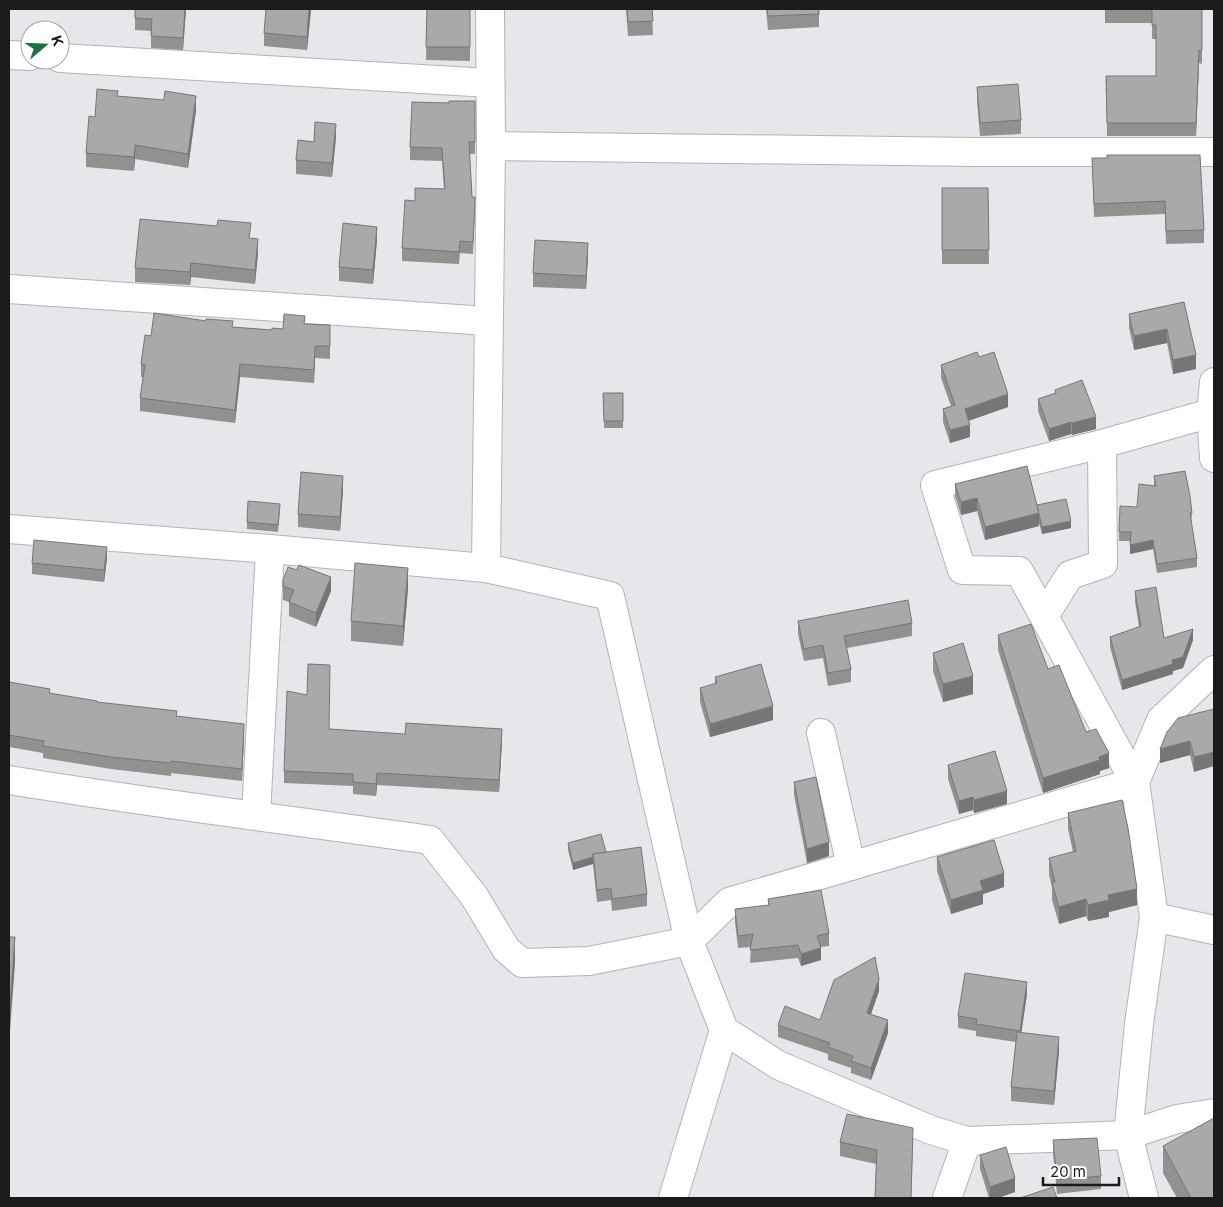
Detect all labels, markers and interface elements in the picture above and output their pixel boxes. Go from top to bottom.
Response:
north arrow [20,20,70,70]
text: K [48,33,67,48]
scale bar [1043,1154,1119,1186]
text: 20 m [1050,1162,1086,1181]

